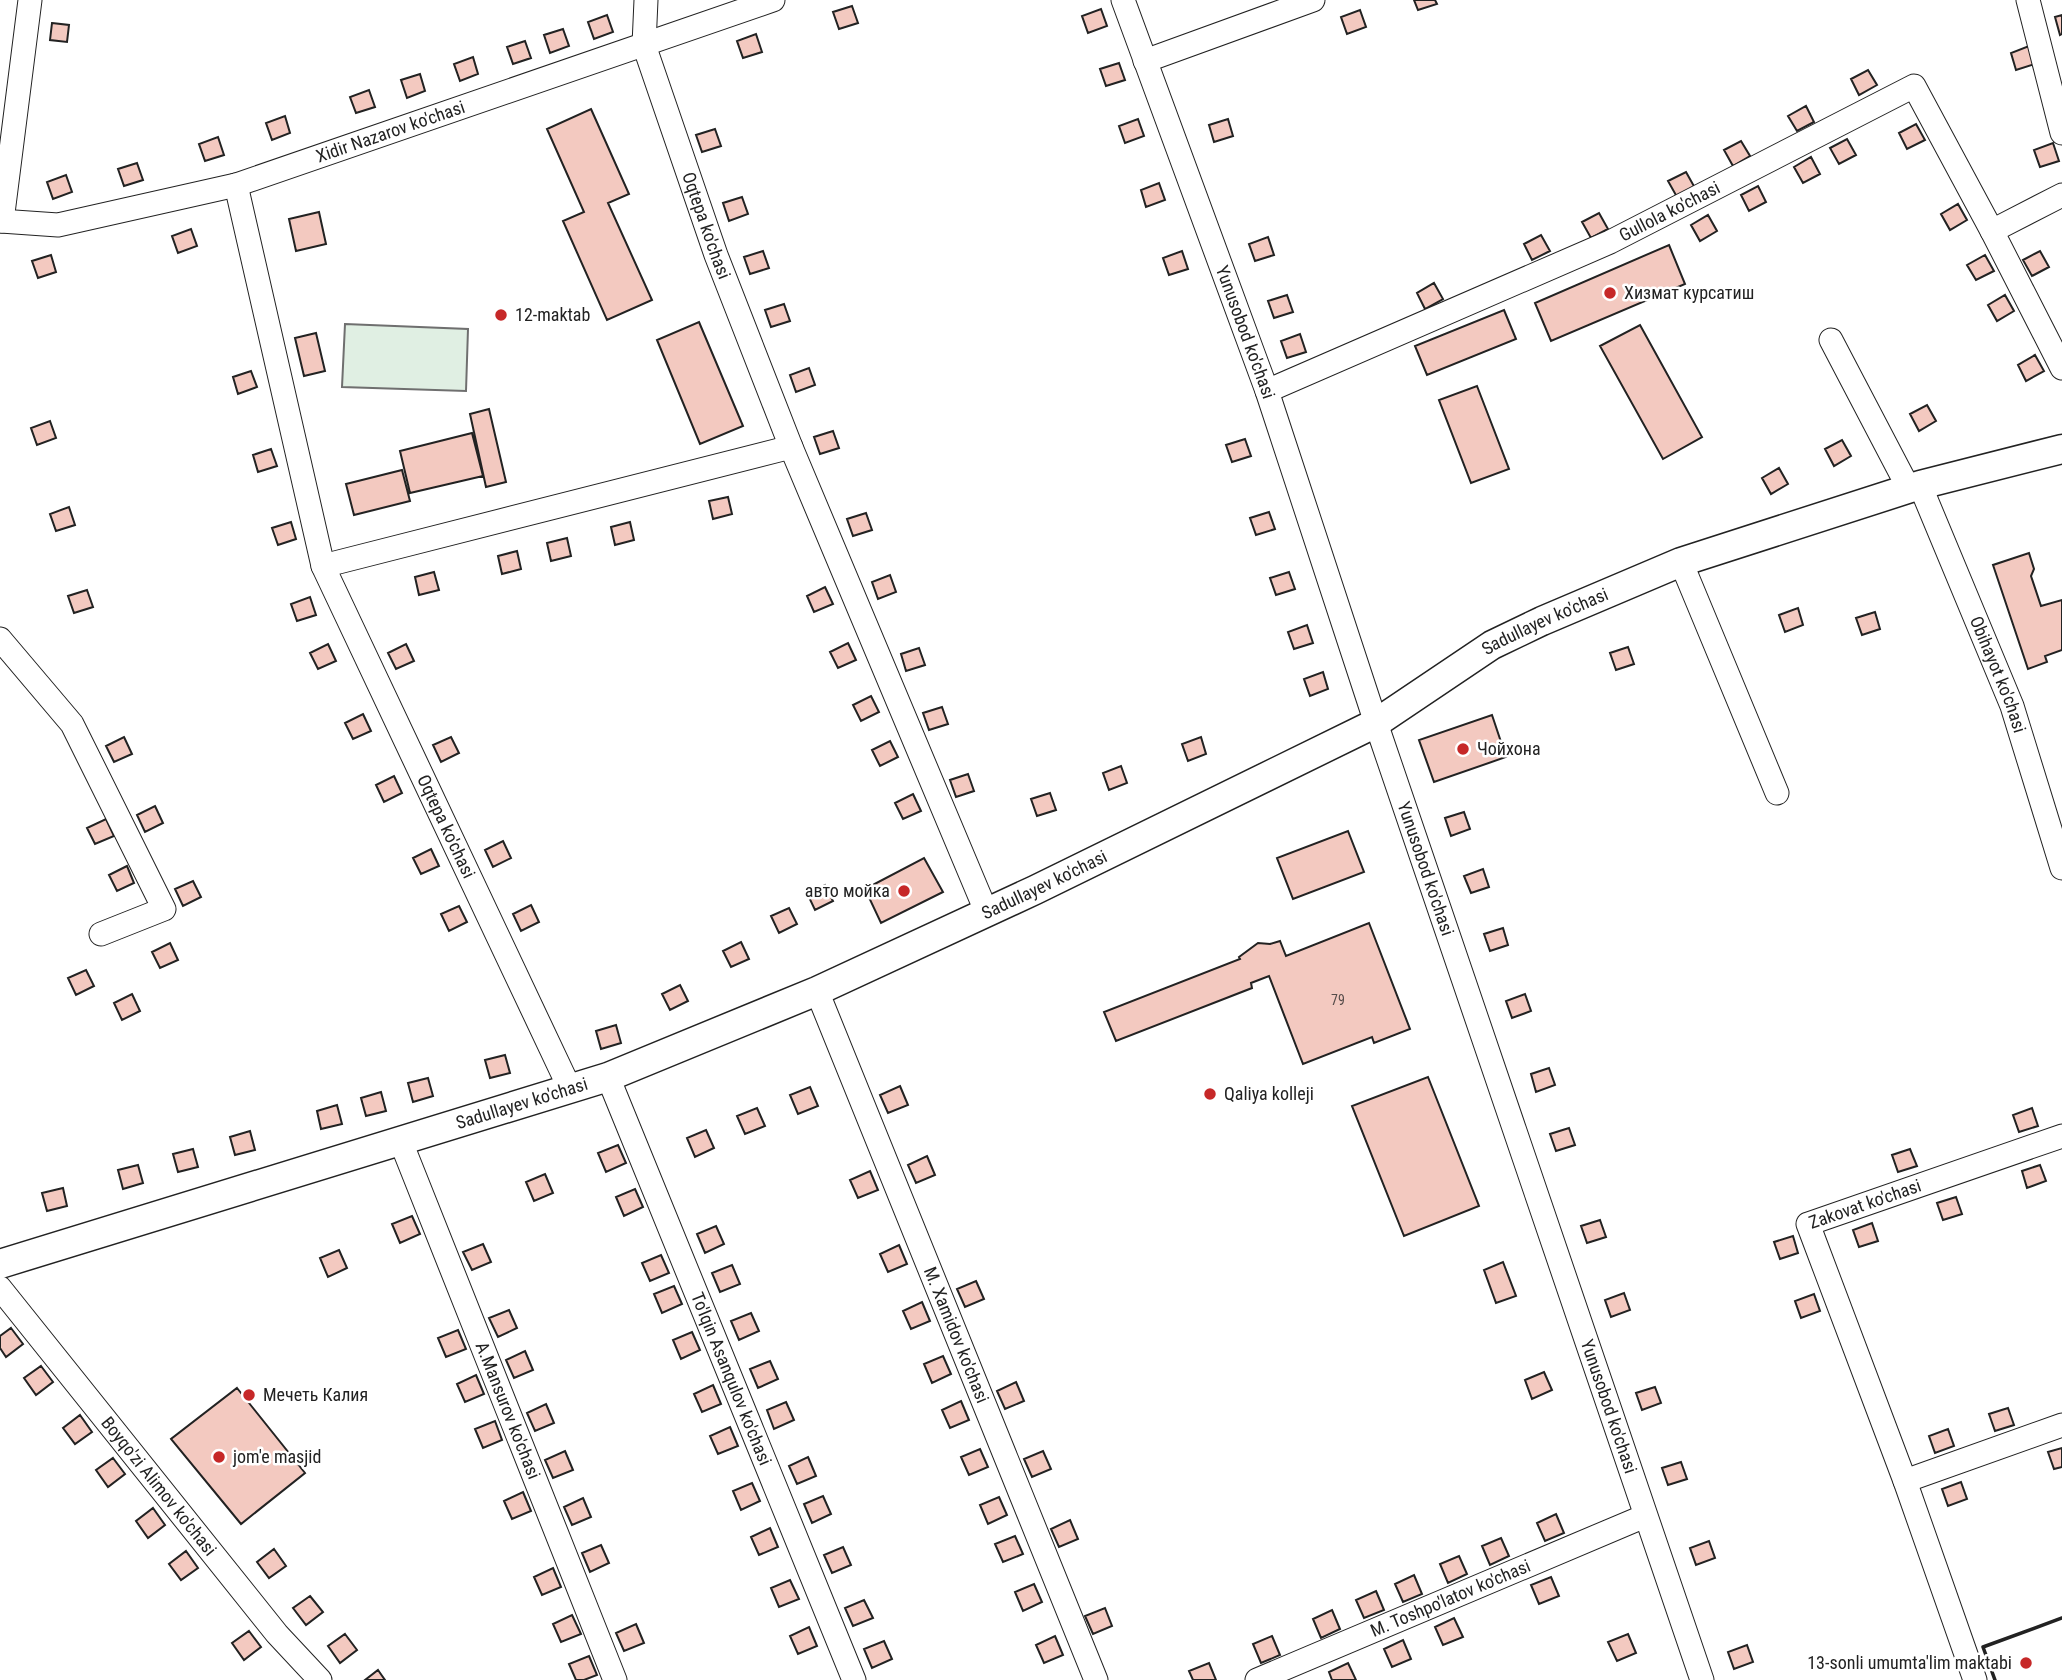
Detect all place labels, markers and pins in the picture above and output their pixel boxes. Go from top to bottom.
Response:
place label: Хизмат курсатиш [1624,282,1754,303]
marker: Хизмат курсатиш [1602,285,1618,301]
place label: 12-maktab [515,304,590,325]
marker: 12-maktab [493,307,509,323]
place label: Чойхона [1477,738,1541,759]
marker: Чойхона [1455,741,1471,757]
place label: авто мойка [805,880,890,901]
marker: авто мойка [896,883,912,899]
place label: Qaliya kolleji [1224,1083,1314,1104]
marker: Qaliya kolleji [1202,1086,1218,1102]
place label: Мечеть Калия [263,1384,368,1405]
marker: Мечеть Калия [241,1387,257,1403]
place label: jom'e masjid [232,1446,321,1467]
marker: jom'e masjid [211,1449,227,1465]
place label: 13-sonli umumta'lim maktabi [1807,1652,2012,1673]
marker: 13-sonli umumta'lim maktabi [2018,1655,2034,1671]

